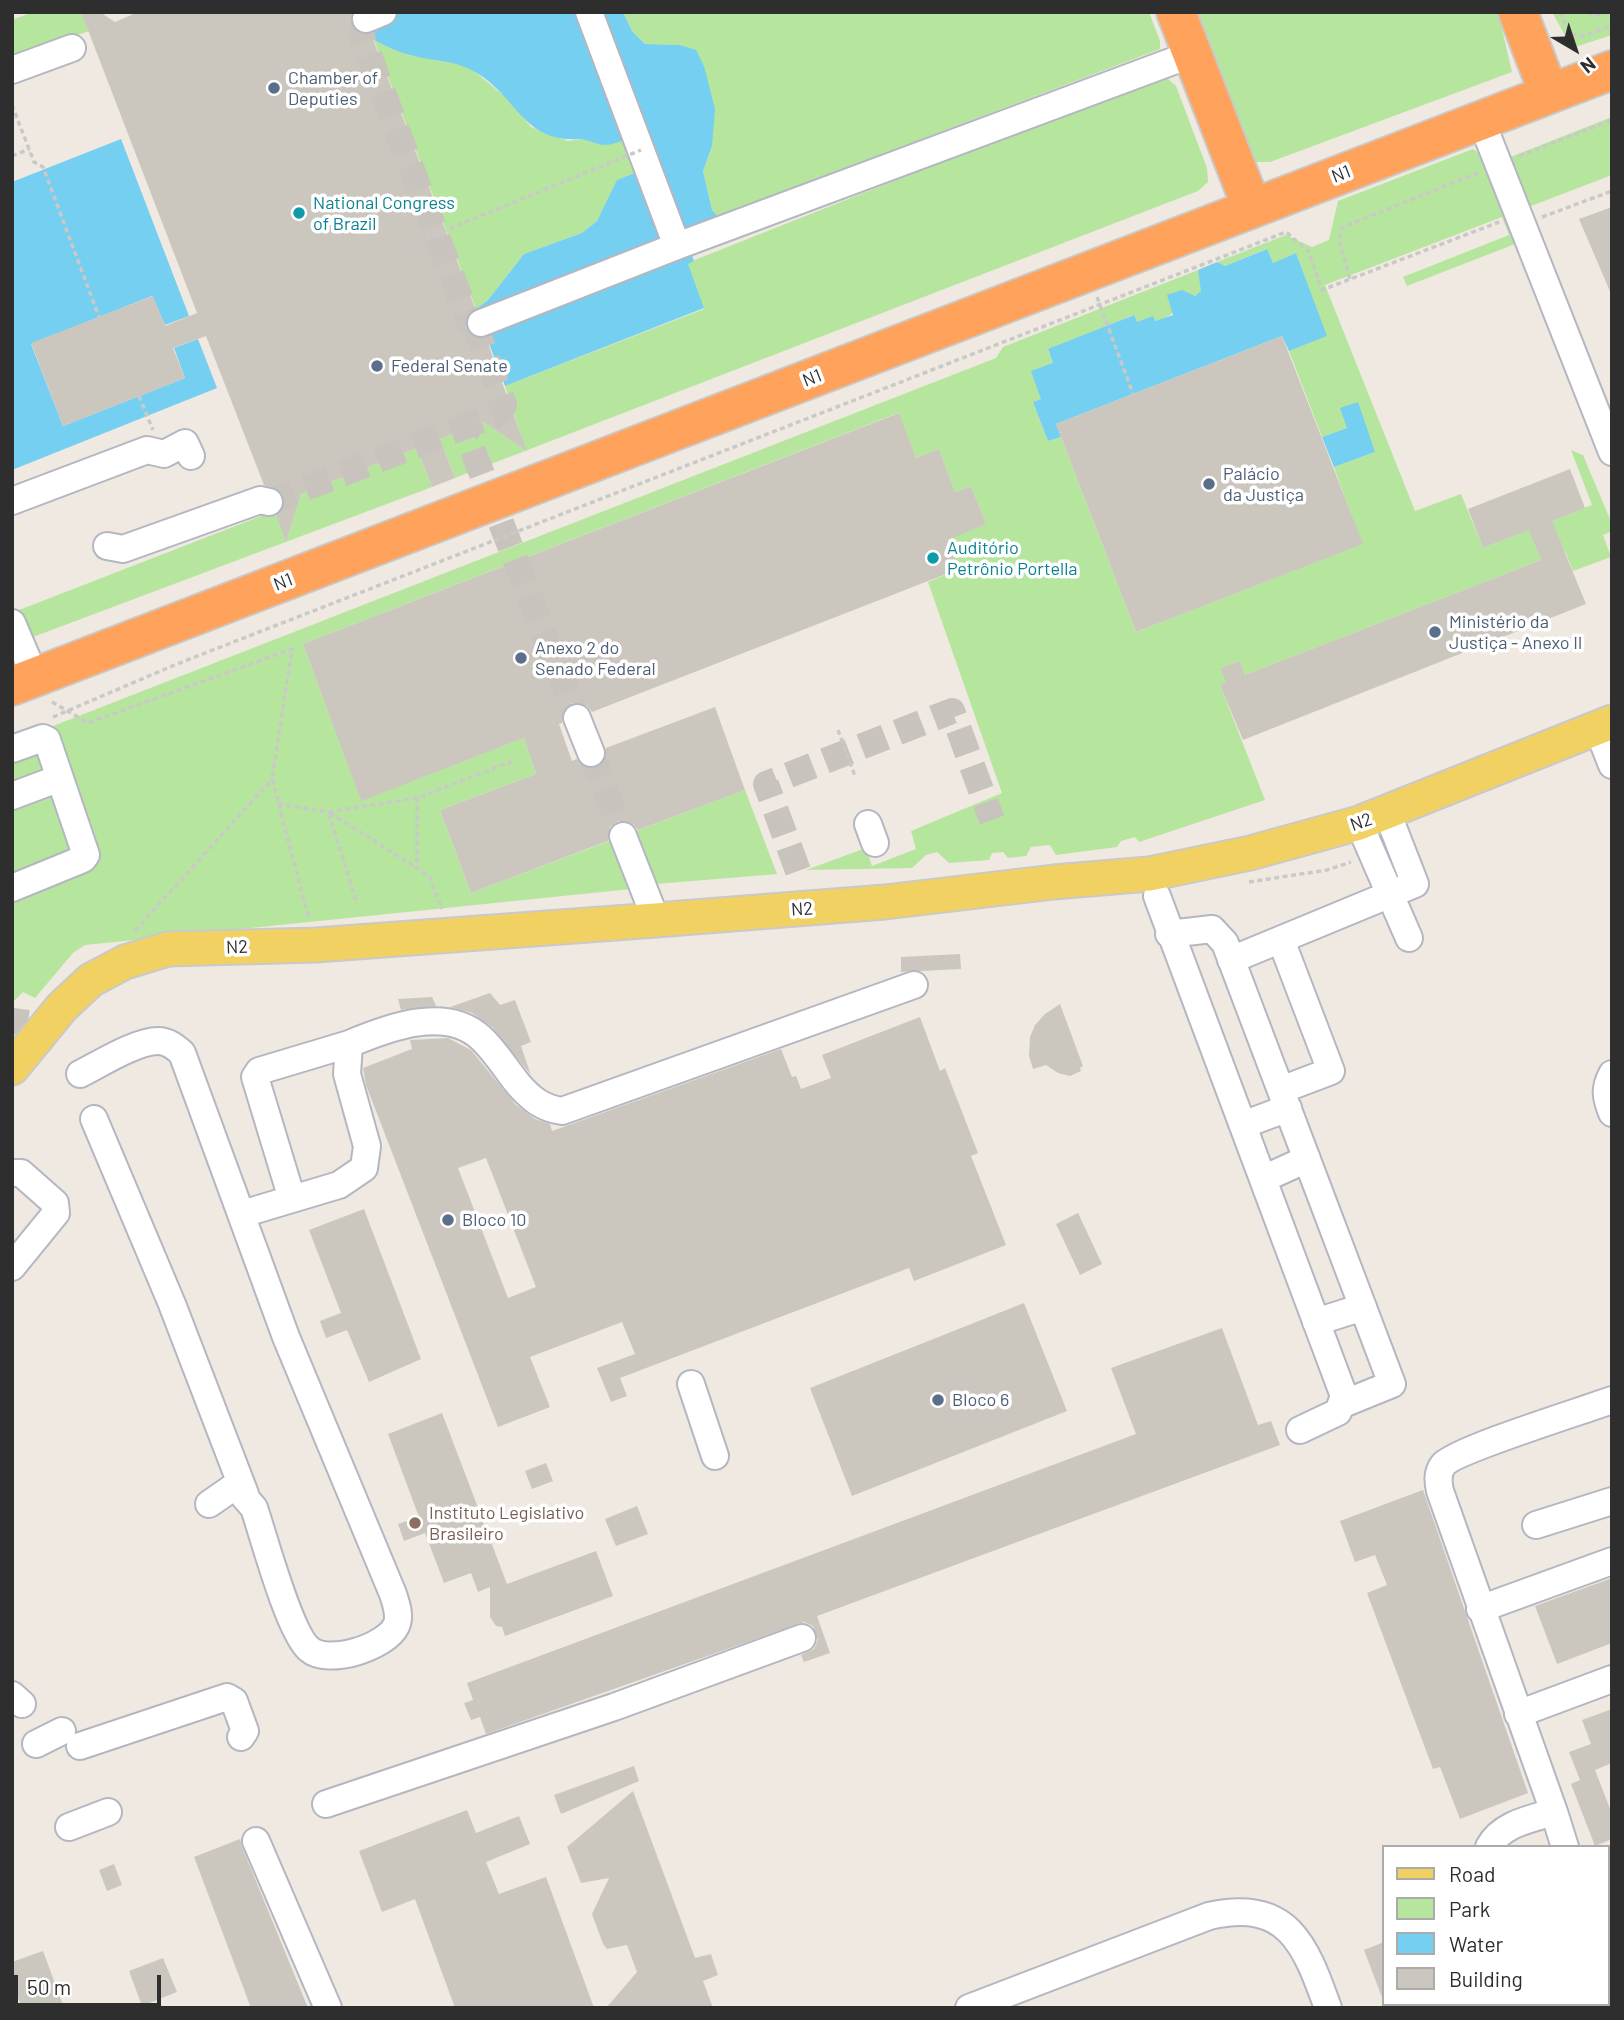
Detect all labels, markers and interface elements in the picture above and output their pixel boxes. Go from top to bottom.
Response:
north arrow [1540,14,1610,84]
text: N [1576,53,1601,79]
place label: Chamber of Deputies [288,67,378,110]
marker: Chamber of Deputies [266,80,282,96]
street label: N1 [1329,161,1353,187]
place label: National Congress of Brazil [313,192,455,234]
marker: National Congress of Brazil [291,205,307,221]
place label: Federal Senate [391,355,508,377]
marker: Federal Senate [369,358,385,374]
street label: N1 [800,365,824,391]
place label: Palácio da Justiça [1223,463,1304,505]
marker: Palácio da Justiça [1201,476,1217,492]
place label: Auditório Petrônio Portella [947,537,1077,580]
marker: Auditório Petrônio Portella [925,550,941,566]
street label: N1 [271,569,295,595]
place label: Ministério da Justiça - Anexo II [1449,611,1582,654]
marker: Ministério da Justiça - Anexo II [1427,624,1443,640]
place label: Anexo 2 do Senado Federal [535,637,656,680]
marker: Anexo 2 do Senado Federal [513,650,529,666]
street label: N2 [1347,808,1375,836]
street label: N2 [790,897,814,921]
street label: N2 [226,936,248,958]
place label: Bloco 10 [462,1209,526,1231]
marker: Bloco 10 [440,1212,456,1228]
place label: Bloco 6 [952,1389,1009,1411]
marker: Bloco 6 [930,1392,946,1408]
place label: Instituto Legislativo Brasileiro [429,1502,584,1544]
marker: Instituto Legislativo Brasileiro [407,1515,423,1531]
legend [1382,1845,1610,2006]
text: Road [1449,1861,1495,1886]
text: Park [1449,1896,1490,1921]
text: Water [1449,1931,1503,1956]
scale bar [18,1960,164,2004]
text: Building [1449,1966,1523,1991]
text: 50 m [27,1974,71,1999]

